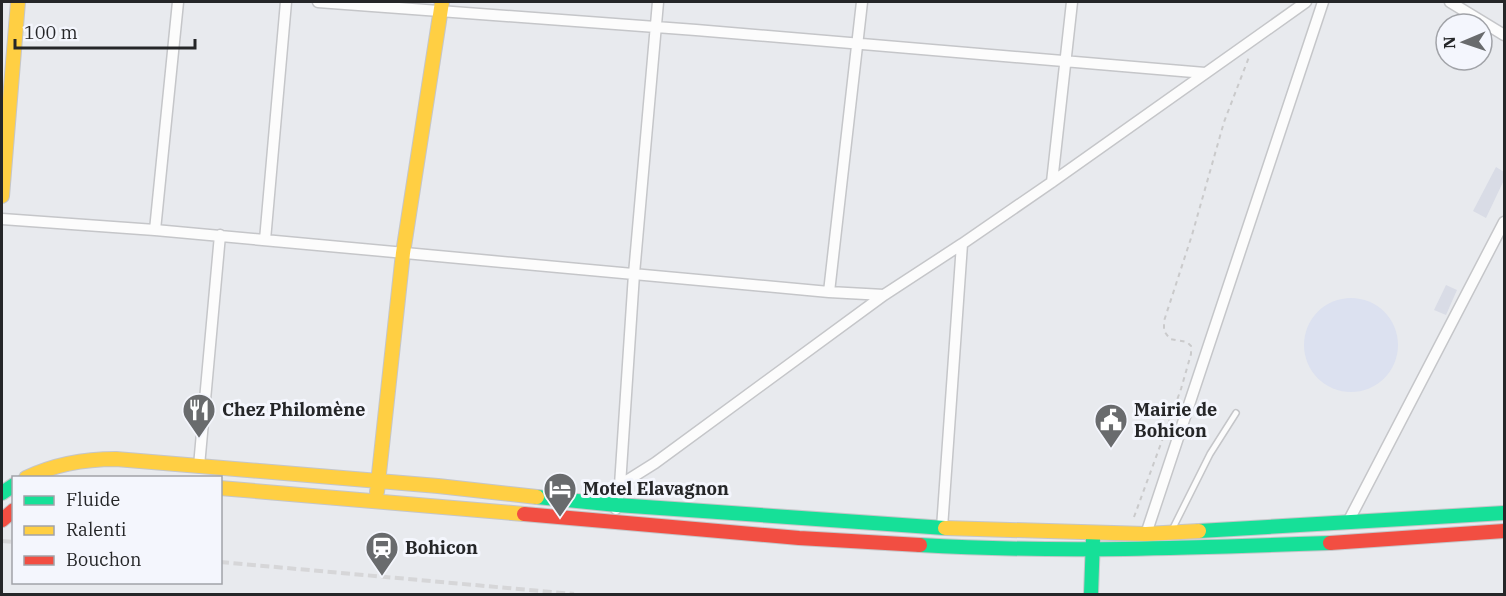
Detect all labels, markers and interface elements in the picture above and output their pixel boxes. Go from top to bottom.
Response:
scale bar [15,12,195,50]
north arrow [1434,12,1494,72]
text: 100 m [24,21,78,44]
text: N [1439,36,1459,49]
restaurant icon: Chez Philomène [181,392,217,439]
place label: Chez Philomène [222,398,365,421]
place label: Mairie de Bohicon [1134,398,1217,442]
public building icon: Mairie de Bohicon [1093,402,1129,449]
hotel icon: Motel Elavagnon [542,471,578,518]
legend [12,476,222,584]
place label: Motel Elavagnon [583,477,729,500]
text: Fluide [66,488,120,511]
text: Ralenti [66,518,127,541]
station icon: Bohicon [364,530,400,577]
place label: Bohicon [405,536,478,559]
text: Bouchon [66,548,142,571]

